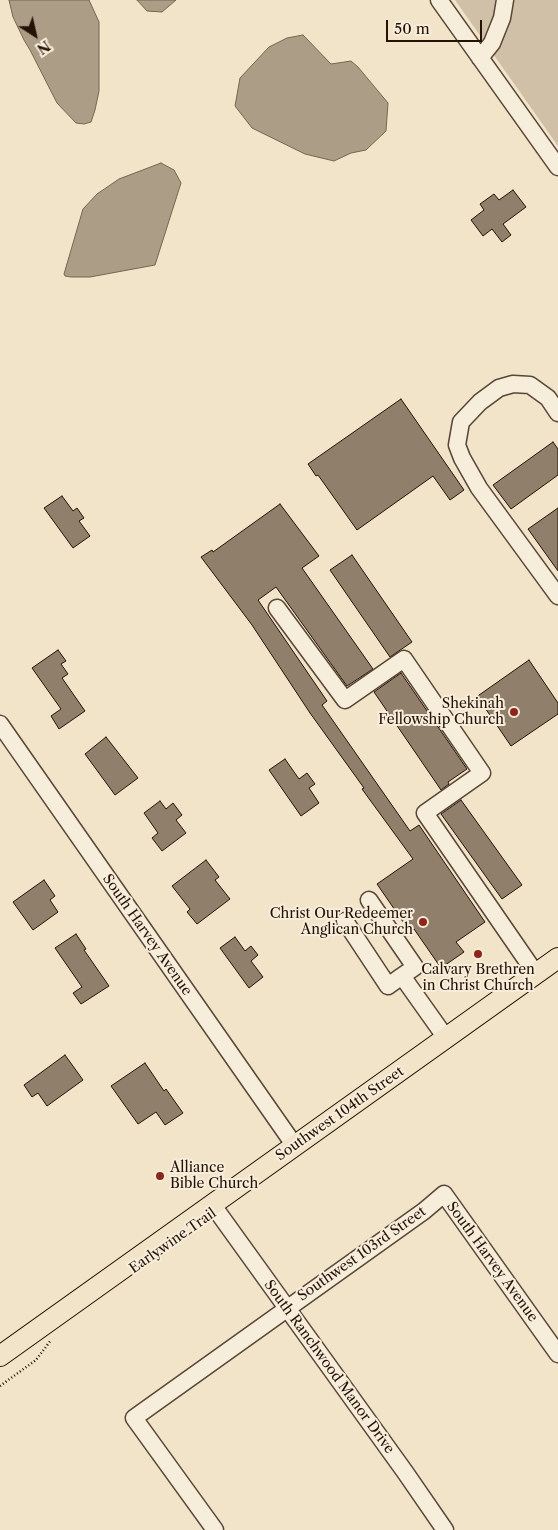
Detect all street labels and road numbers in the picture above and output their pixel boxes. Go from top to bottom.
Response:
street label: South Harvey Avenue [99,871,195,999]
street label: Southwest 104th Street [273,1063,407,1165]
street label: South Harvey Avenue [443,1199,541,1325]
street label: Southwest 103rd Street [295,1203,429,1305]
street label: Earlywine Trail [126,1205,220,1277]
street label: South Ranchwood Manor Drive [260,1277,398,1457]

